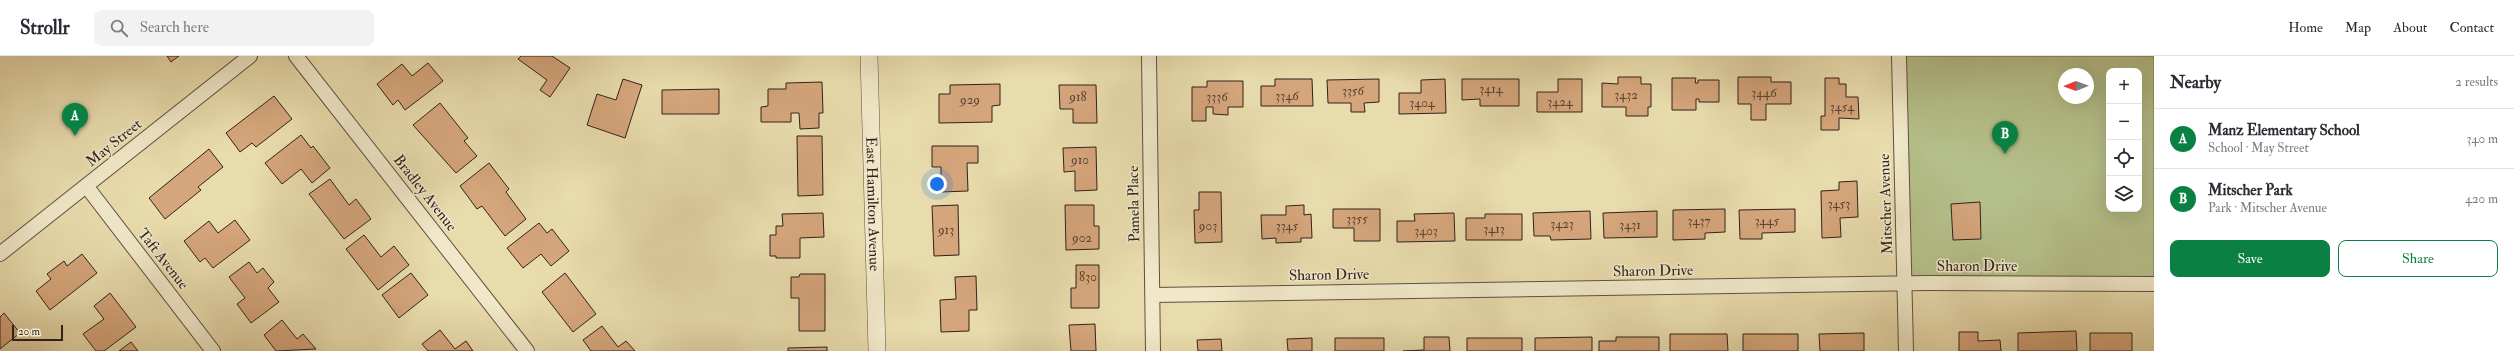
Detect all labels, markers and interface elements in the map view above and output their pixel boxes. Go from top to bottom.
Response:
search box [94,10,374,46]
text: Strollr [20,16,70,40]
icon: search [108,17,130,39]
text: Search here [140,18,209,37]
text: Home [2288,19,2323,36]
text: Map [2345,19,2371,36]
text: About [2393,19,2427,36]
text: Contact [2449,19,2494,36]
north arrow [2058,68,2094,104]
map controls [2106,68,2142,212]
button: + [2106,68,2142,104]
text: Nearby [2170,72,2221,93]
text: 2 results [2455,74,2498,90]
house number: 3414 [1479,81,1504,97]
house number: 3356 [1342,83,1366,99]
house number: 3446 [1751,85,1778,101]
house number: 3432 [1614,87,1638,103]
house number: 3346 [1275,88,1300,104]
house number: 918 [1068,89,1087,105]
house number: 3336 [1206,89,1229,105]
house number: 929 [959,92,980,108]
house number: 3424 [1547,94,1574,110]
house number: 3404 [1409,95,1436,111]
house number: 3454 [1830,99,1855,115]
pin: A [62,103,88,136]
button: − [2106,104,2142,140]
street label: May Street [82,115,146,171]
pin: B [1992,121,2018,154]
text: Manz Elementary School [2208,121,2360,140]
text: A [2179,131,2187,147]
text: 340 m [2467,131,2498,147]
street label: East Hamilton Avenue [862,136,884,271]
button: locate [2106,140,2142,176]
text: School · May Street [2208,140,2309,156]
street label: Bradley Avenue [389,151,461,235]
house number: 910 [1070,152,1089,168]
street label: Mitscher Avenue [1875,153,1897,255]
street label: Pamela Place [1124,165,1144,243]
your location [927,174,947,194]
button: layers [2106,176,2142,212]
text: Mitscher Park [2208,181,2293,200]
text: B [2179,191,2187,207]
text: 420 m [2465,191,2498,207]
house number: 3453 [1828,196,1850,212]
text: Park · Mitscher Avenue [2208,200,2327,216]
house number: 3355 [1346,211,1368,227]
house number: 3437 [1688,213,1710,229]
house number: 3445 [1755,213,1780,229]
house number: 3423 [1550,216,1574,232]
house number: 3431 [1619,217,1641,233]
house number: 903 [1198,218,1217,234]
house number: 3345 [1276,218,1299,234]
house number: 3413 [1483,221,1505,237]
house number: 913 [937,222,954,238]
house number: 3403 [1414,223,1438,239]
street label: Taft Avenue [133,225,193,293]
house number: 902 [1071,230,1092,246]
button: Save [2170,240,2330,277]
button: Share [2338,240,2498,277]
street label: Sharon Drive [1937,257,2017,276]
street label: Sharon Drive [1613,261,1693,281]
street label: Sharon Drive [1289,265,1369,285]
house number: 830 [1079,269,1097,285]
scale bar [12,323,63,342]
text: 20 m [18,325,40,338]

